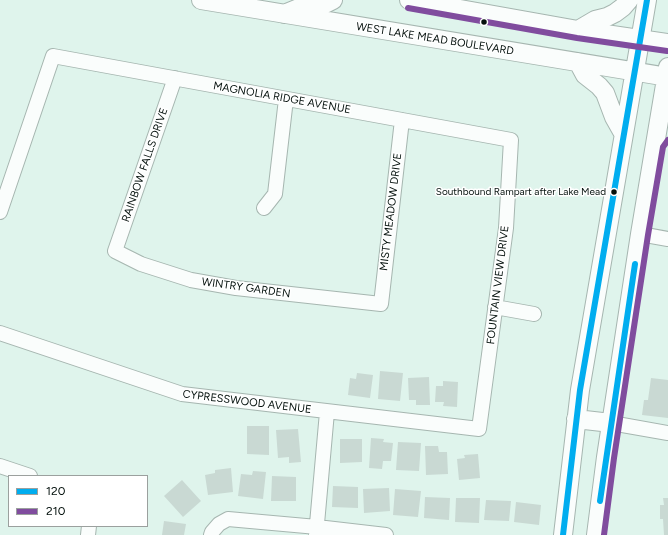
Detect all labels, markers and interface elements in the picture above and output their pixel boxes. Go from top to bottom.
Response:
unlabelled marker [479,17,489,27]
street label: WEST LAKE MEAD BOULEVARD [355,20,515,58]
street label: MAGNOLIA RIDGE AVENUE [212,79,352,117]
street label: RAINBOW FALLS DRIVE [119,106,171,224]
street label: MISTY MEADOW DRIVE [377,152,405,272]
place label: Southbound Rampart after Lake Mead [436,186,606,198]
marker: Southbound Rampart after Lake Mead [609,187,619,197]
street label: FOUNTAIN VIEW DRIVE [484,225,512,345]
street label: WINTRY GARDEN [201,275,291,301]
street label: CYPRESSWOOD AVENUE [182,388,312,416]
legend [8,475,148,527]
text: 120 [46,484,65,498]
text: 210 [46,504,65,518]

